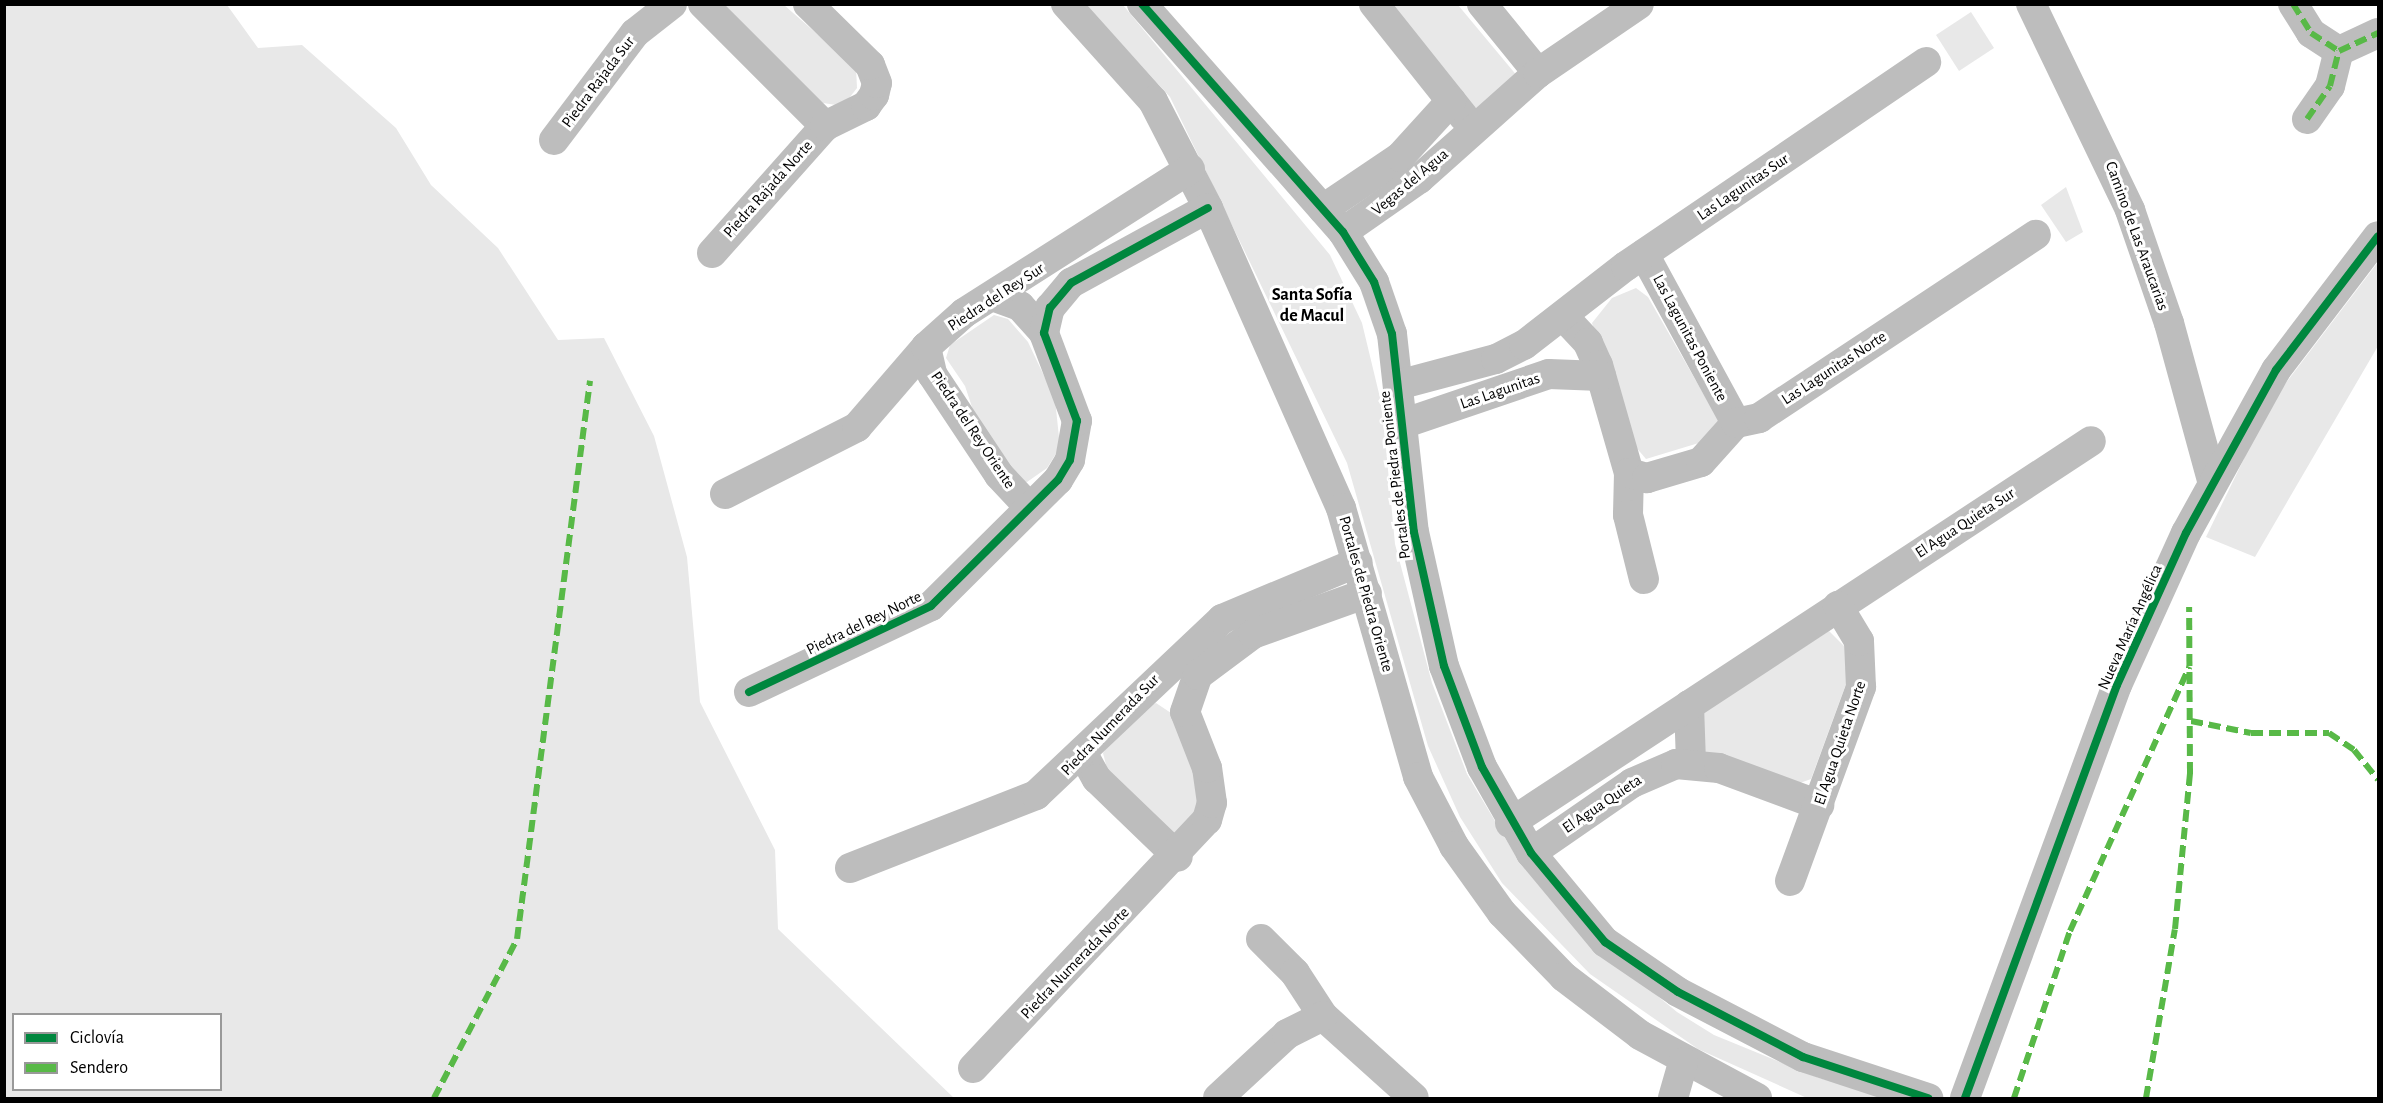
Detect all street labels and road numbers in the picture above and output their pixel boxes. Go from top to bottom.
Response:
street label: Piedra Rajada Sur [557,32,639,132]
street label: Piedra Rajada Norte [719,136,817,242]
street label: Vegas del Agua [1368,144,1452,220]
street label: Las Lagunitas Sur [1694,149,1792,225]
street label: Camino de Las Araucarias [2101,159,2173,313]
street label: Piedra del Rey Sur [944,259,1048,335]
street label: Las Lagunitas Poniente [1648,271,1732,405]
street label: Las Lagunitas Norte [1778,327,1890,409]
street label: Piedra del Rey Oriente [927,368,1019,492]
street label: Las Lagunitas [1458,368,1542,414]
street label: Portales de Piedra Poniente [1375,390,1415,560]
street label: El Agua Quieta Sur [1912,484,2018,562]
street label: Portales de Piedra Oriente [1335,514,1397,674]
street label: Nueva María Angélica [2094,561,2166,693]
street label: Piedra del Rey Norte [803,587,925,659]
street label: Piedra Numerada Sur [1057,670,1163,780]
street label: El Agua Quieta Norte [1810,678,1870,808]
street label: El Agua Quieta [1559,770,1645,838]
street label: Piedra Numerada Norte [1017,903,1133,1023]

